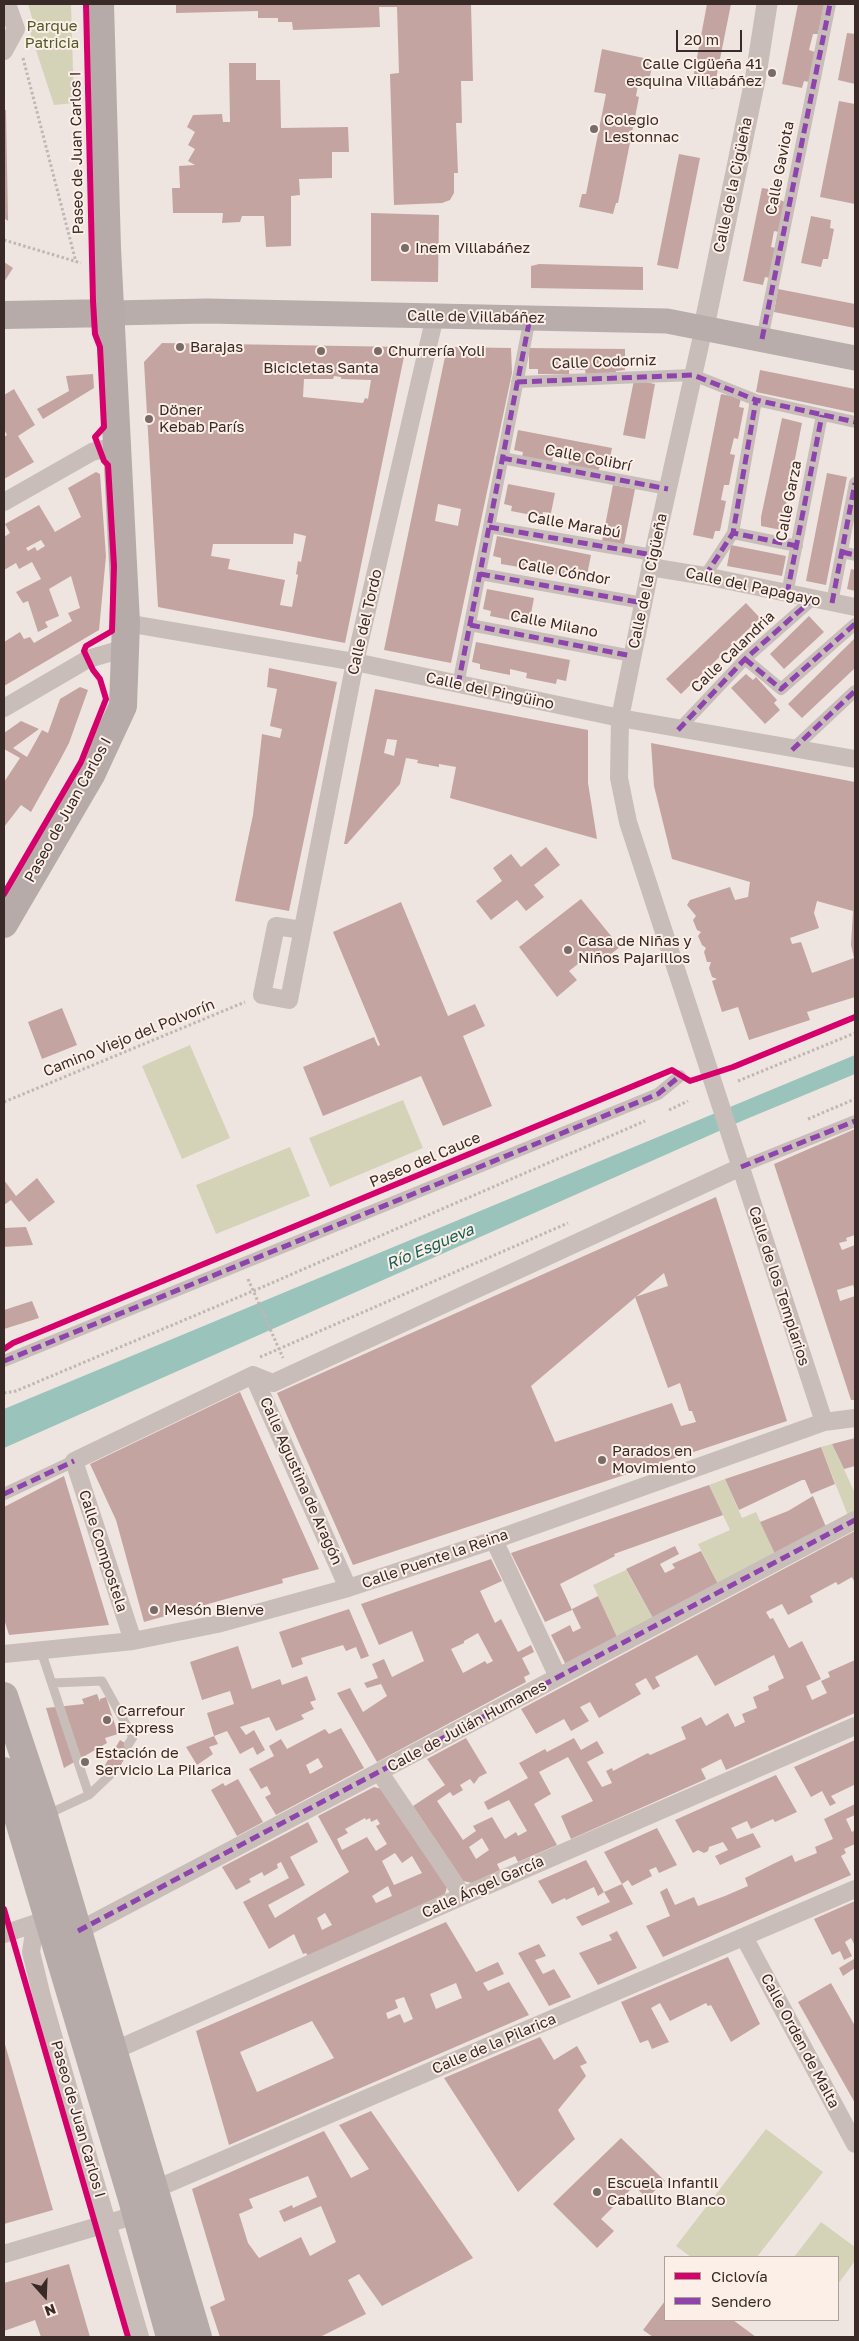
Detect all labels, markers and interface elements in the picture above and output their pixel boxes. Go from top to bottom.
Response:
park label: Parque Patricia [25,17,79,52]
scale bar [679,20,745,52]
text: 20 m [684,30,719,48]
place label: Calle Cigüeña 41 esquina Villabáñez [626,55,762,90]
marker: Calle Cigüeña 41 esquina Villabáñez [766,67,778,79]
street label: Paseo de Juan Carlos I [67,72,87,234]
place label: Colegio Lestonnac [604,111,679,146]
street label: Calle de la Cigüeña [710,116,756,254]
street label: Calle Gaviota [762,120,798,216]
marker: Colegio Lestonnac [588,123,600,135]
place label: Inem Villabáñez [415,239,530,257]
marker: Inem Villabáñez [399,242,411,254]
street label: Calle de Villabáñez [407,307,545,327]
place label: Barajas [190,338,243,356]
marker: Barajas [174,341,186,353]
place label: Churrería Yoli [388,342,485,360]
marker: Bicicletas Santa [315,345,327,357]
marker: Churrería Yoli [372,345,384,357]
street label: Calle Codorniz [551,351,657,373]
place label: Bicicletas Santa [263,359,379,377]
place label: Döner Kebab París [159,401,244,436]
marker: Döner Kebab París [143,413,155,425]
street label: Calle Colibrí [543,441,633,475]
street label: Calle Garza [772,459,806,543]
street label: Calle Marabú [526,508,622,542]
street label: Calle de la Cigüeña [625,512,671,650]
street label: Calle Cóndor [517,555,611,589]
street label: Calle del Papagayo [684,564,822,610]
street label: Calle del Tordo [344,567,386,677]
street label: Calle Milano [509,607,599,641]
street label: Calle Calandria [687,608,779,696]
street label: Calle del Pingüino [424,669,556,713]
street label: Paseo de Juan Carlos I [21,735,115,885]
place label: Casa de Niñas y Niños Pajarillos [578,932,692,967]
marker: Casa de Niñas y Niños Pajarillos [562,944,574,956]
street label: Camino Viejo del Polvorín [41,995,217,1081]
street label: Paseo del Cauce [367,1129,483,1191]
street label: Calle de los Templarios [745,1204,813,1368]
water label: Río Esgueva [383,1220,477,1274]
street label: Calle Agustina de Aragón [256,1394,346,1568]
place label: Parados en Movimiento [612,1442,696,1477]
marker: Parados en Movimiento [596,1454,608,1466]
street label: Calle Compostela [75,1488,131,1614]
street label: Calle Puente la Reina [360,1526,510,1592]
place label: Mesón Bienve [164,1601,264,1619]
marker: Mesón Bienve [148,1604,160,1616]
street label: Calle de Julián Humanes [384,1676,550,1776]
place label: Carrefour Express [117,1702,185,1737]
marker: Carrefour Express [101,1714,113,1726]
place label: Estación de Servicio La Pilarica [95,1744,232,1779]
marker: Estación de Servicio La Pilarica [79,1756,91,1768]
street label: Calle Ángel García [419,1852,547,1922]
street label: Calle Orden de Malta [757,1970,843,2112]
street label: Calle de la Pilarica [429,2010,559,2078]
street label: Paseo de Juan Carlos I [47,2038,109,2200]
place label: Escuela Infantil Caballito Blanco [607,2174,725,2209]
marker: Escuela Infantil Caballito Blanco [591,2186,603,2198]
legend [664,2256,839,2321]
text: Ciclovía [711,2267,768,2285]
north arrow [20,2271,70,2321]
text: Sendero [711,2292,771,2310]
text: N [42,2301,58,2320]

